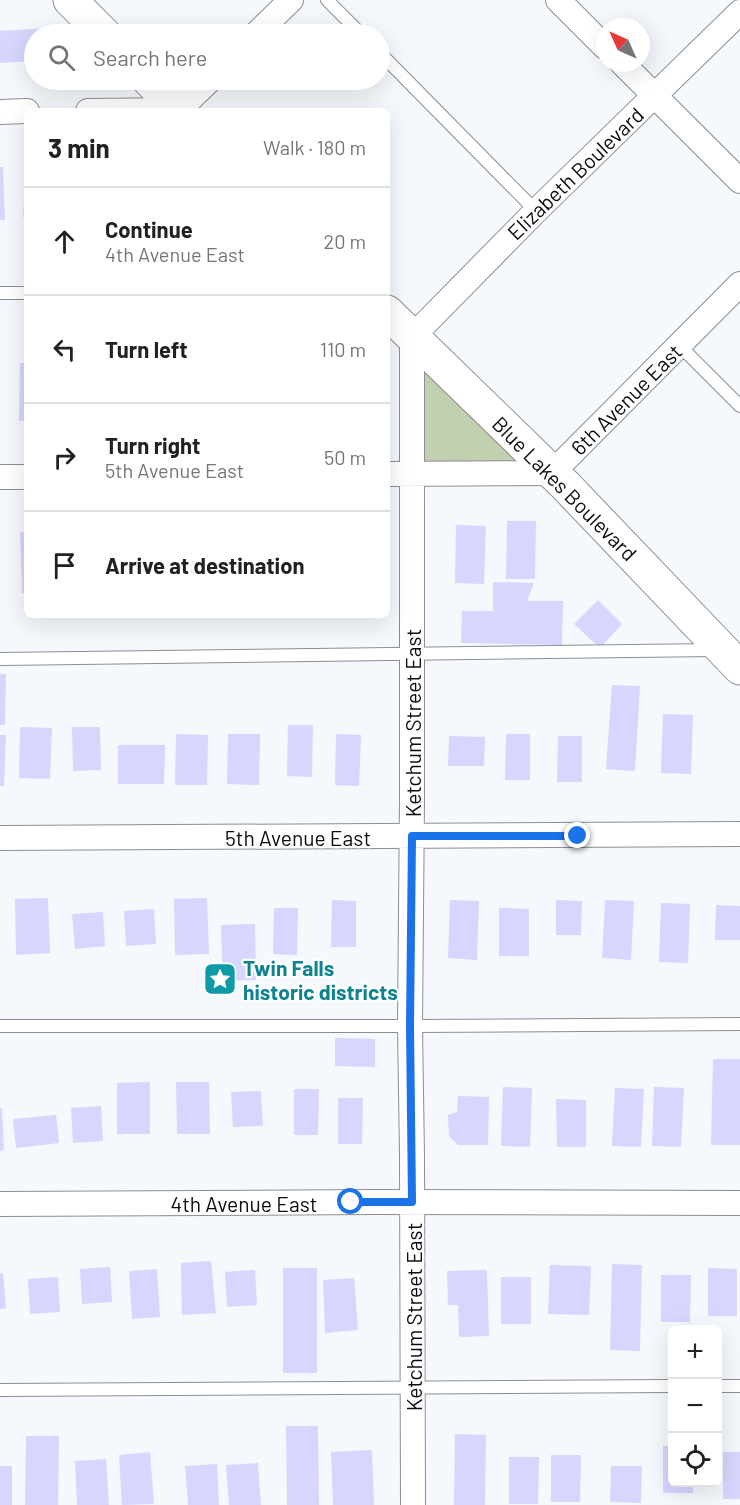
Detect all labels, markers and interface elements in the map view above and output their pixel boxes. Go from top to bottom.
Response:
north arrow [596,18,650,72]
search box [24,24,390,90]
icon: search [45,41,78,74]
text: Search here [93,44,207,70]
street label: Elizabeth Boulevard [502,102,648,244]
text: 3 min [48,132,110,163]
text: Walk · 180 m [263,135,366,159]
text: Continue [105,216,193,242]
icon: ahead [48,225,81,258]
text: 20 m [323,229,366,253]
text: 4th Avenue East [105,242,245,266]
icon: left [48,333,81,366]
text: Turn left [105,336,188,362]
text: 110 m [320,337,366,361]
street label: 6th Avenue East [566,339,686,459]
street label: Blue Lakes Boulevard [488,411,642,565]
text: Turn right [105,432,200,458]
icon: right [48,441,81,474]
text: 50 m [324,445,366,469]
text: 5th Avenue East [105,458,244,482]
icon: arrive [48,549,81,582]
text: Arrive at destination [105,552,304,578]
street label: Ketchum Street East [400,629,425,817]
route end [564,822,590,848]
street label: 5th Avenue East [225,825,371,850]
place label: Twin Falls historic districts [243,955,398,1004]
place icon: Twin Falls historic districts [202,961,238,997]
route start [337,1188,363,1214]
street label: 4th Avenue East [171,1191,317,1216]
street label: Ketchum Street East [401,1223,426,1411]
map controls [668,1325,722,1487]
button: + [668,1325,722,1379]
button: − [668,1379,722,1433]
button: locate [668,1433,722,1487]

